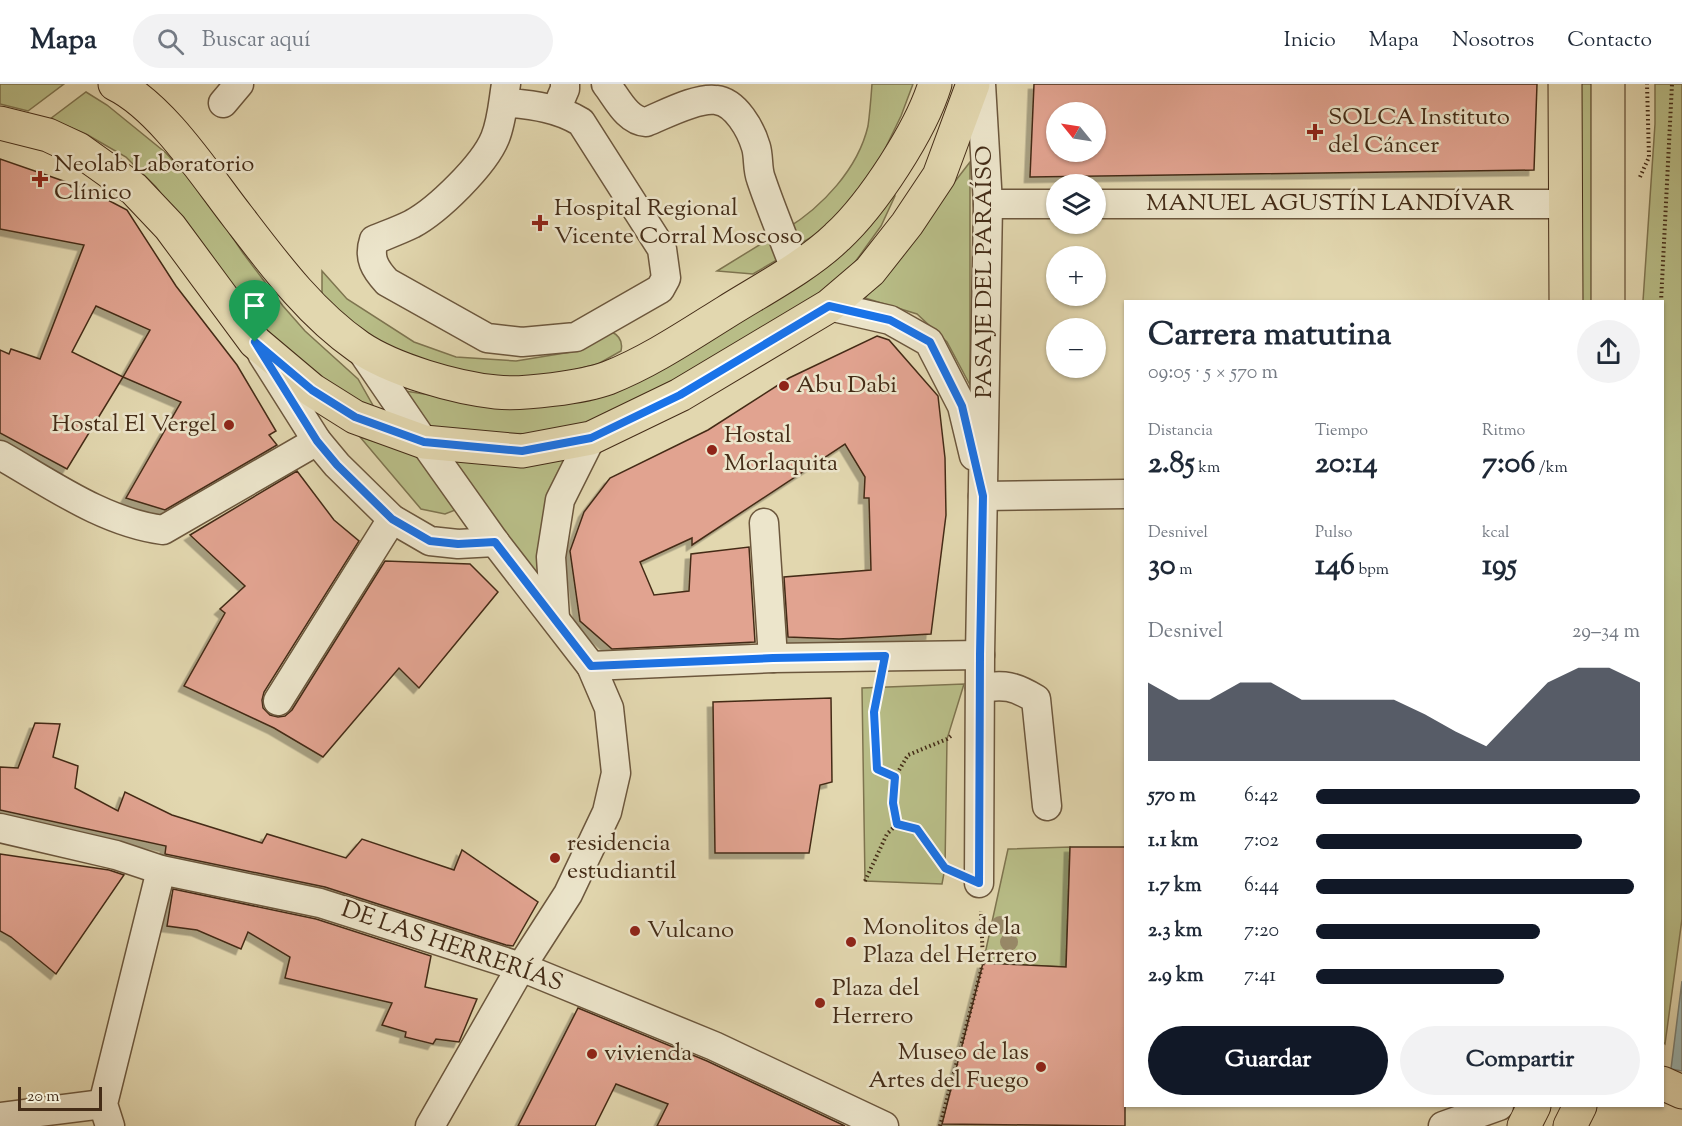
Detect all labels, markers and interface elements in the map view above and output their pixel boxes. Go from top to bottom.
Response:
search box [133,14,553,68]
text: Mapa [30,21,97,61]
icon: search [154,25,187,58]
text: Buscar aquí [202,25,311,57]
text: Inicio [1284,26,1336,56]
text: Mapa [1369,26,1419,56]
text: Nosotros [1452,26,1534,56]
text: Contacto [1567,26,1652,56]
place label: SOLCA Instituto del Cáncer [1328,101,1510,163]
north arrow [1046,102,1106,162]
map controls [1046,102,1106,378]
marker: SOLCA Instituto del Cáncer [1306,123,1324,141]
street label: PASAJE DEL PARAÍSO [968,145,1002,399]
place label: Neolab Laboratorio Clínico [54,148,254,210]
marker: Neolab Laboratorio Clínico [31,170,49,188]
button: layers [1046,174,1106,234]
street label: MANUEL AGUSTÍN LANDÍVAR [1146,187,1515,221]
place label: Hospital Regional Vicente Corral Moscoso [554,192,803,254]
marker: Hospital Regional Vicente Corral Moscoso [531,214,549,232]
button: + [1046,246,1106,306]
pin [229,280,280,342]
icon: arrive [238,289,271,322]
text: Carrera matutina [1148,312,1391,360]
button: − [1046,318,1106,378]
button: share [1577,320,1640,383]
text: 09:05 · 5 × 570 m [1148,359,1278,388]
place label: Abu Dabi [796,369,897,403]
marker: Abu Dabi [777,379,791,393]
place label: Hostal El Vergel [52,408,217,442]
marker: Hostal El Vergel [222,418,236,432]
place label: Hostal Morlaquita [724,419,838,481]
text: Distancia [1148,420,1213,443]
text: Tiempo [1315,420,1368,443]
text: Ritmo [1482,420,1525,443]
marker: Hostal Morlaquita [705,443,719,457]
text: 2.85 [1148,443,1195,486]
text: 20:14 [1315,443,1378,486]
text: 7:06 [1482,443,1535,486]
text: km [1195,457,1220,480]
text: /km [1535,457,1568,480]
text: Desnivel [1148,522,1208,545]
text: Pulso [1315,522,1353,545]
text: kcal [1482,522,1510,545]
text: 30 [1148,545,1176,588]
text: 146 [1315,545,1355,588]
text: 195 [1482,545,1517,588]
text: m [1176,559,1192,582]
text: bpm [1355,559,1389,582]
text: Desnivel [1148,618,1223,647]
text: 29–34 m [1572,618,1640,647]
text: 570 m [1148,782,1196,811]
text: 6:42 [1244,782,1278,811]
place label: residencia estudiantil [567,827,677,889]
text: 1.1 km [1148,827,1198,856]
text: 7:02 [1244,827,1279,856]
marker: residencia estudiantil [548,851,562,865]
text: 1.7 km [1148,872,1202,901]
text: 6:44 [1244,872,1279,901]
street label: DE LAS HERRERÍAS [336,893,568,1001]
place label: Monolitos de la Plaza del Herrero [863,911,1037,973]
place label: Vulcano [647,914,734,948]
text: 2.3 km [1148,917,1202,946]
text: 7:20 [1244,917,1279,946]
marker: Vulcano [628,924,642,938]
marker: Monolitos de la Plaza del Herrero [844,935,858,949]
text: 2.9 km [1148,962,1203,991]
text: 7:41 [1244,962,1276,991]
place label: Plaza del Herrero [832,972,920,1034]
marker: Plaza del Herrero [813,996,827,1010]
button: Guardar [1148,1026,1388,1095]
button: Compartir [1400,1026,1640,1095]
place label: Museo de las Artes del Fuego [868,1036,1029,1098]
place label: vivienda [604,1037,692,1071]
marker: vivienda [585,1047,599,1061]
marker: Museo de las Artes del Fuego [1034,1060,1048,1074]
scale bar [18,1084,102,1112]
text: 20 m [27,1086,60,1109]

